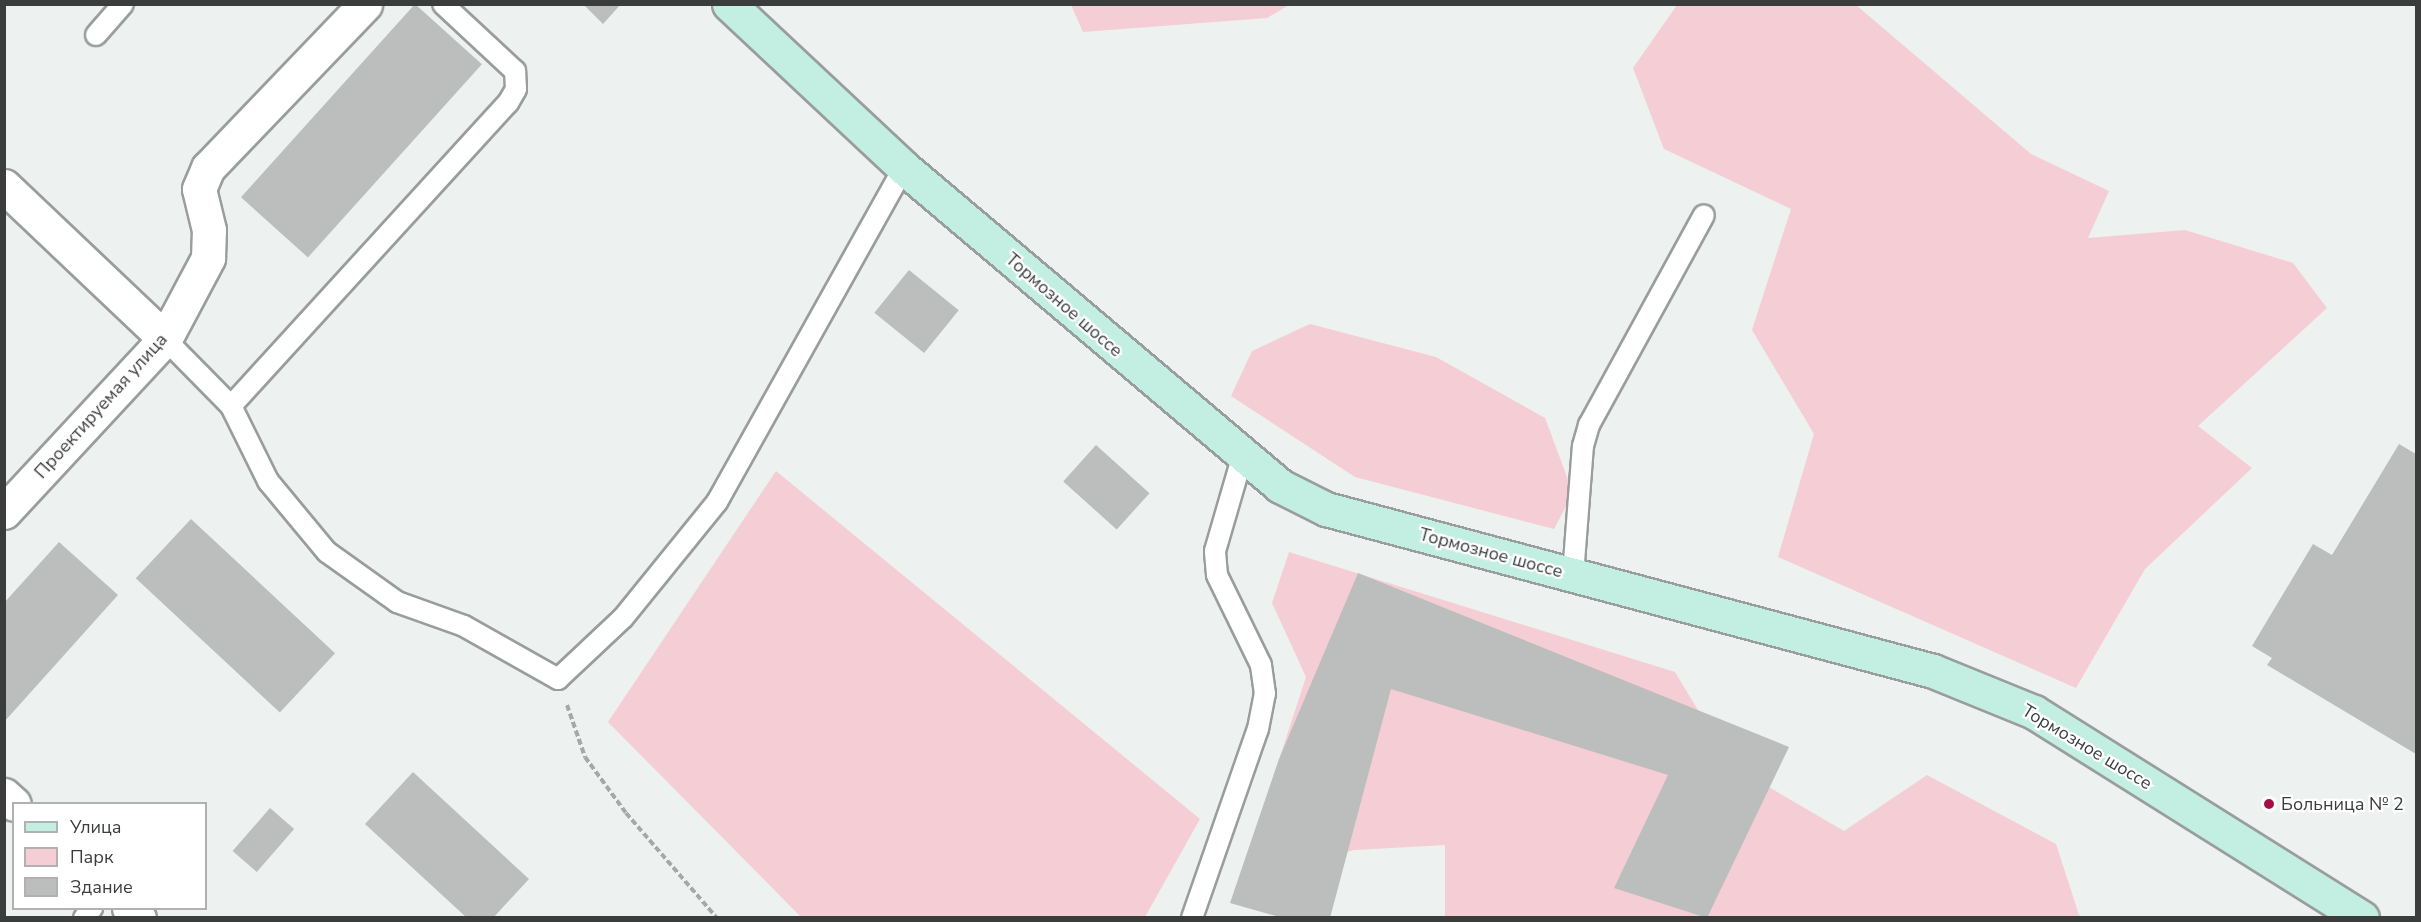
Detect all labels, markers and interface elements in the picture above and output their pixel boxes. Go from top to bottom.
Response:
street label: Тормозное шоссе [1001,248,1127,362]
street label: Проектируемая улица [30,329,172,483]
street label: Тормозное шоссе [1417,523,1565,583]
street label: Тормозное шоссе [2018,700,2156,794]
place label: Больница № 2 [2281,793,2404,815]
marker: Больница № 2 [2262,797,2276,811]
legend [12,802,207,910]
text: Улица [70,815,121,839]
text: Парк [70,845,113,869]
text: Здание [70,875,133,899]

